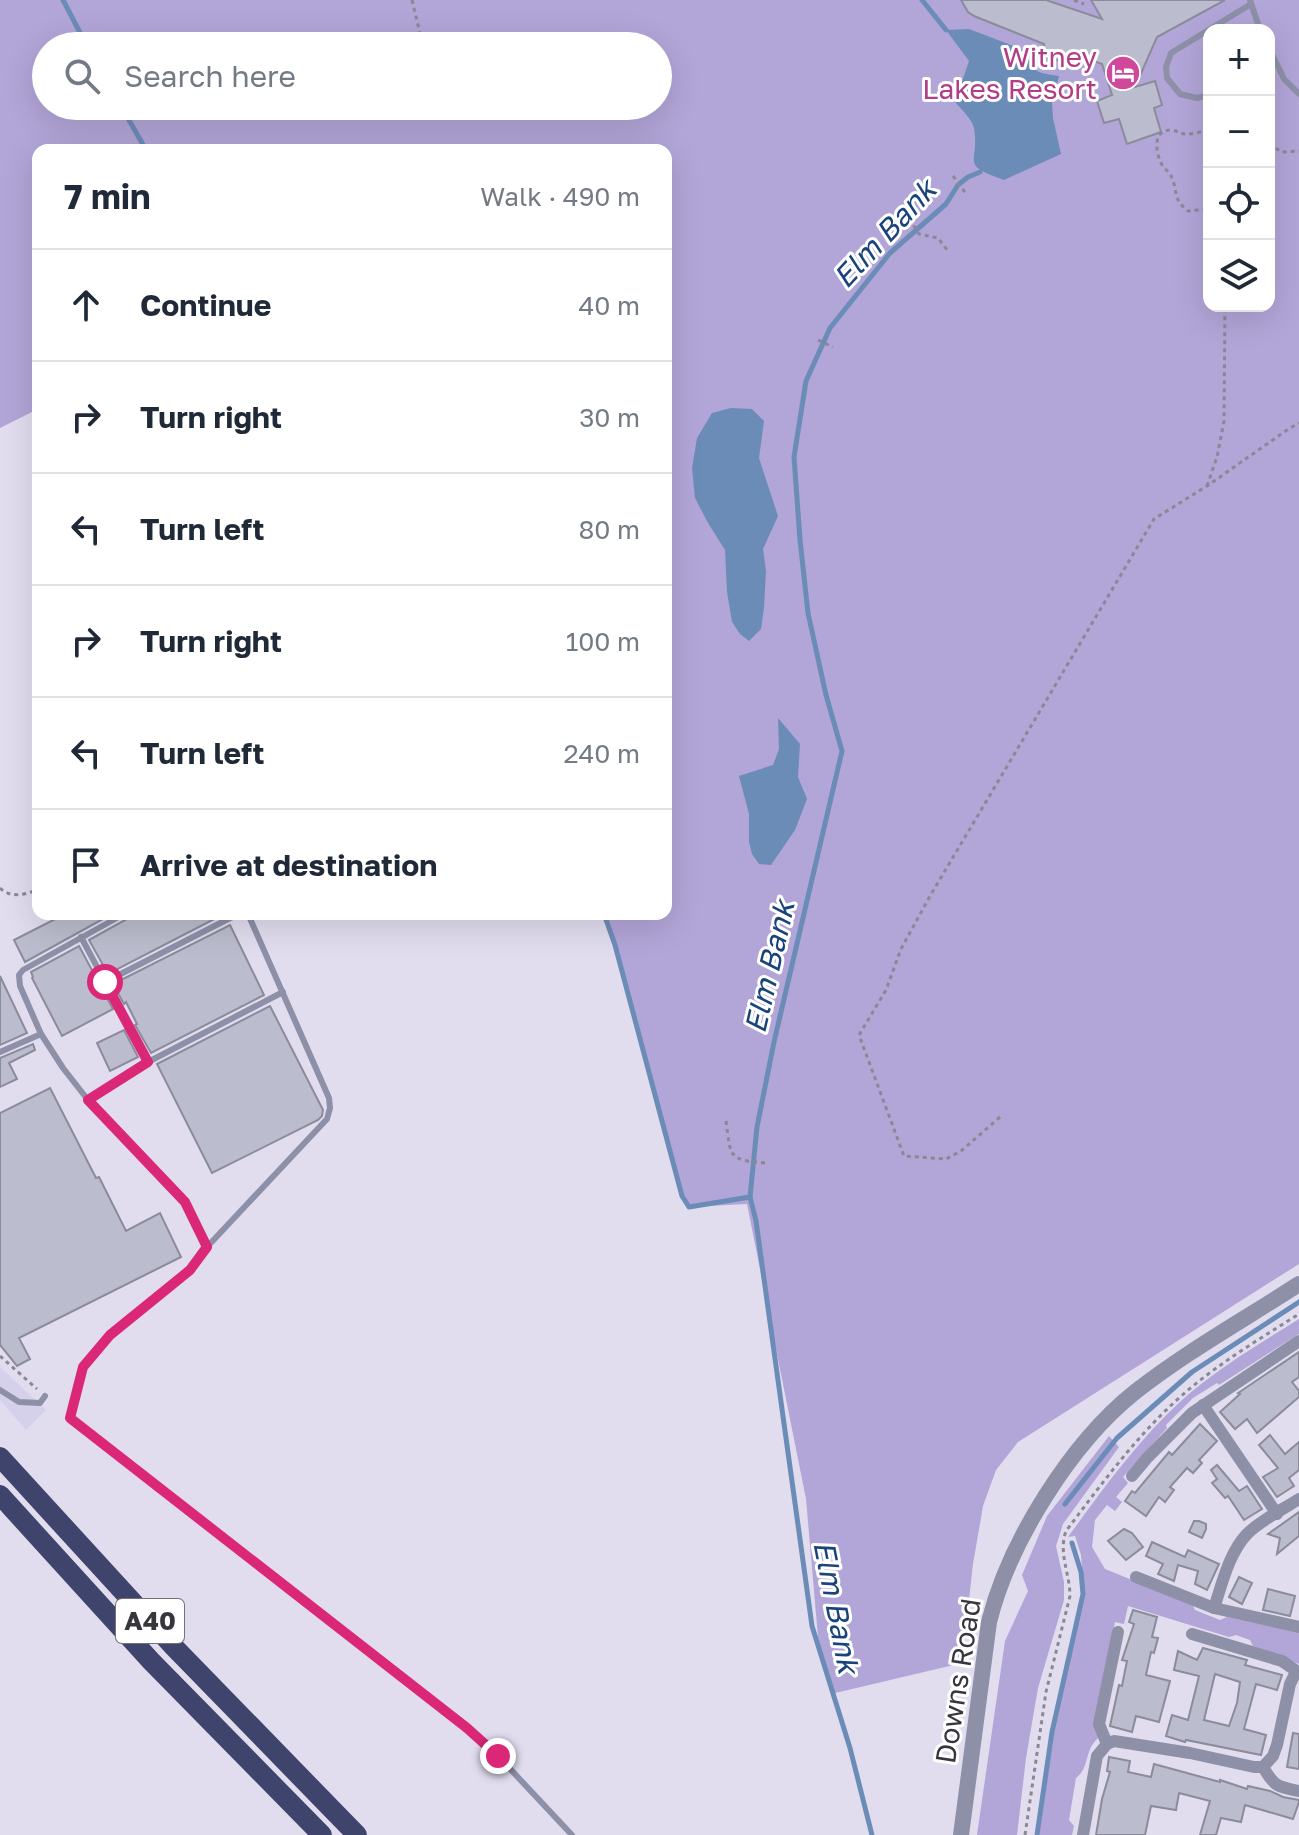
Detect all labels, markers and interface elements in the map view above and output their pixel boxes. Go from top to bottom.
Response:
map controls [1203,24,1275,312]
button: + [1203,24,1275,96]
search box [32,32,672,120]
place label: Witney Lakes Resort [922,40,1097,105]
icon: search [60,54,104,98]
hotel icon: Witney Lakes Resort [1104,54,1142,92]
text: Search here [124,58,296,94]
button: − [1203,96,1275,168]
button: locate [1203,168,1275,240]
water label: Elm Bank [825,170,945,295]
text: 7 min [64,176,151,216]
text: Walk · 490 m [480,181,640,212]
button: layers [1203,240,1275,312]
icon: ahead [64,283,108,327]
text: Continue [140,287,271,323]
text: 40 m [579,290,640,321]
icon: right [64,395,108,439]
text: Turn right [140,399,282,435]
text: 30 m [579,402,640,433]
icon: left [64,507,108,551]
text: Turn left [140,511,265,547]
text: 80 m [579,514,640,545]
icon: right [64,619,108,663]
text: Turn right [140,623,282,659]
text: 100 m [566,626,640,657]
icon: left [64,731,108,775]
text: Turn left [140,735,265,771]
text: 240 m [563,738,640,769]
icon: arrive [64,843,108,887]
text: Arrive at destination [140,847,437,883]
water label: Elm Bank [736,894,802,1036]
route start [87,964,123,1000]
water label: Elm Bank [806,1537,868,1679]
street label: Downs Road [928,1596,987,1766]
road number: A40 [116,1599,184,1643]
route end [480,1738,516,1774]

